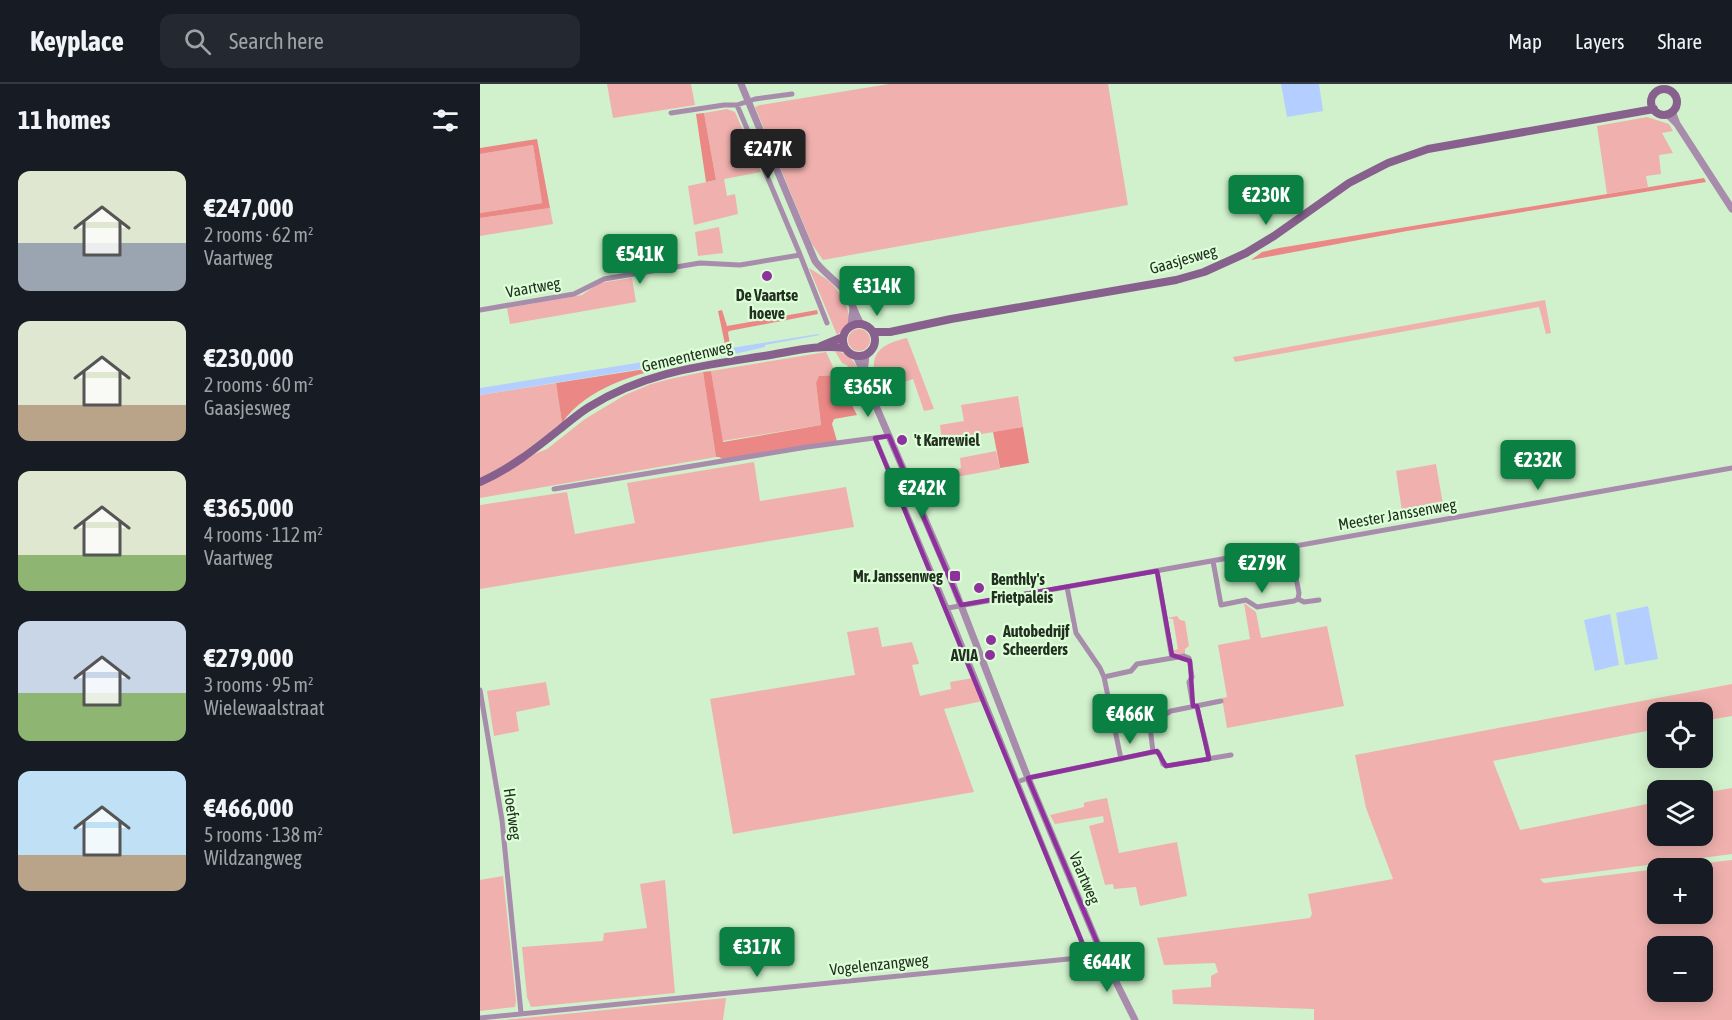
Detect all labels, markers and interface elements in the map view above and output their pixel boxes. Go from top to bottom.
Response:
search box [160,14,580,68]
text: Keyplace [30,25,124,57]
icon: search [181,25,214,58]
text: Search here [229,28,324,54]
text: Map [1508,29,1542,53]
text: Layers [1575,29,1625,53]
text: Share [1658,29,1702,53]
icon: filters [429,104,462,137]
text: 11 homes [18,105,111,135]
pin: €247K [726,129,810,180]
text: €247K [745,137,792,160]
pin: €230K [1224,175,1308,226]
text: €230K [1243,183,1290,206]
text: €247,000 [204,193,294,223]
icon: home [66,195,138,267]
text: 2 rooms · 62 m² [204,223,314,246]
pin: €541K [598,234,682,285]
street label: Gaasjesweg [1147,241,1219,278]
text: €541K [617,242,664,265]
text: Vaartweg [204,246,273,269]
pin: €314K [835,266,919,317]
marker: De Vaartse hoeve [760,269,774,283]
street label: Vaartweg [504,273,562,302]
text: €314K [854,274,901,297]
place label: De Vaartse hoeve [736,286,798,322]
street label: Gemeentenweg [640,337,734,376]
text: €230,000 [204,343,294,373]
icon: home [66,345,138,417]
pin: €365K [826,367,910,418]
text: 2 rooms · 60 m² [204,373,314,396]
text: €365K [845,375,892,398]
text: Gaasjesweg [204,396,290,419]
place label: 't Karrewiel [914,431,980,449]
marker: 't Karrewiel [895,433,909,447]
pin: €232K [1496,440,1580,491]
text: €232K [1515,448,1562,471]
pin: €242K [880,468,964,519]
text: €242K [899,476,946,499]
text: €365,000 [204,493,294,523]
icon: home [66,495,138,567]
street label: Meester Janssenweg [1337,495,1458,534]
text: 4 rooms · 112 m² [204,523,323,546]
pin: €279K [1220,543,1304,594]
text: Vaartweg [204,546,273,569]
text: €279K [1239,551,1286,574]
place label: Mr. Janssenweg [853,567,943,585]
marker: Mr. Janssenweg [948,569,962,583]
place label: Benthly's Frietpaleis [991,570,1053,606]
marker: Benthly's Frietpaleis [972,581,986,595]
place label: Autobedrijf Scheerders [1002,622,1070,658]
marker: Autobedrijf Scheerders [984,633,998,647]
text: €279,000 [204,643,294,673]
icon: home [66,645,138,717]
place label: AVIA [950,646,978,664]
marker: AVIA [983,648,997,662]
text: 3 rooms · 95 m² [204,673,314,696]
pin: €466K [1088,694,1172,745]
text: Wielewaalstraat [204,696,324,719]
text: €466K [1107,702,1154,725]
map controls [1647,702,1713,1002]
button: locate [1647,702,1713,768]
button: layers [1647,780,1713,846]
street label: Hoefweg [499,787,526,841]
text: €466,000 [204,793,294,823]
icon: home [66,795,138,867]
text: 5 rooms · 138 m² [204,823,323,846]
text: Wildzangweg [204,846,302,869]
street label: Vaartweg [1065,849,1104,907]
button: + [1647,858,1713,924]
pin: €317K [715,927,799,978]
text: €317K [734,935,781,958]
button: − [1647,936,1713,1002]
pin: €644K [1065,942,1149,993]
street label: Vogelenzangweg [829,950,929,979]
text: €644K [1084,950,1131,973]

